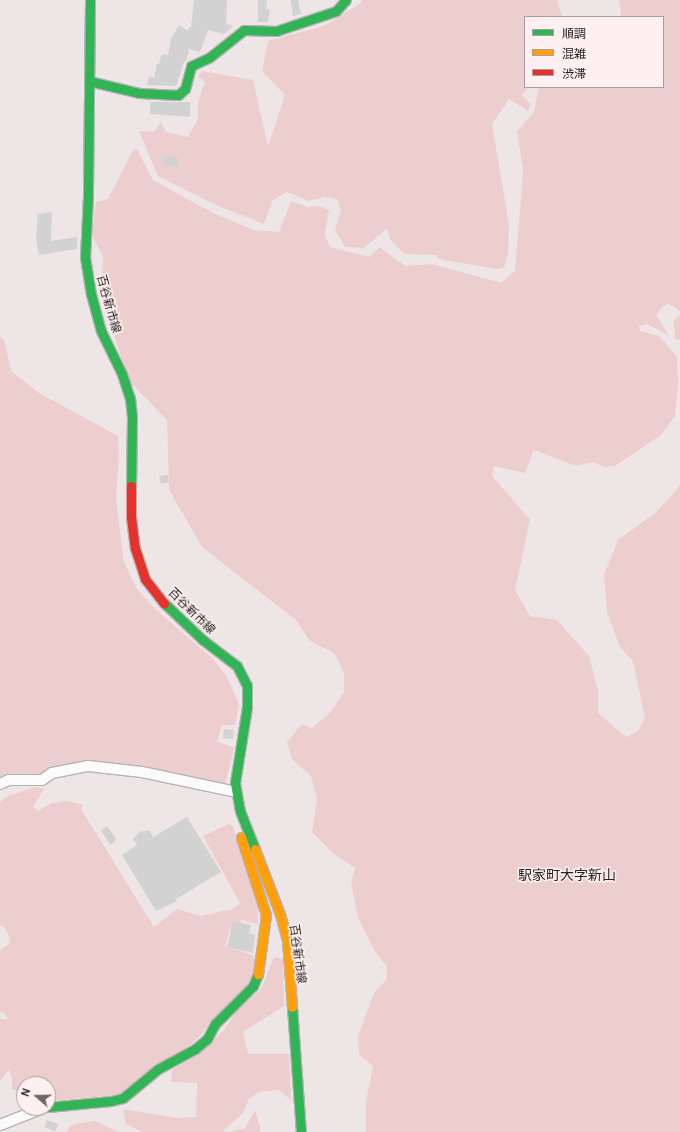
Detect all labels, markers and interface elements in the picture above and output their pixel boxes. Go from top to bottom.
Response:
legend [524,16,664,88]
text: 順調 [562,26,586,41]
text: 混雑 [562,46,586,61]
text: 渋滞 [562,66,586,81]
street label: 百谷新市線 [94,273,124,335]
street label: 百谷新市線 [165,585,219,637]
district label: 駅家町大字新山 [518,867,616,883]
street label: 百谷新市線 [287,923,309,985]
north arrow [16,1076,56,1116]
text: N [18,1086,34,1098]

